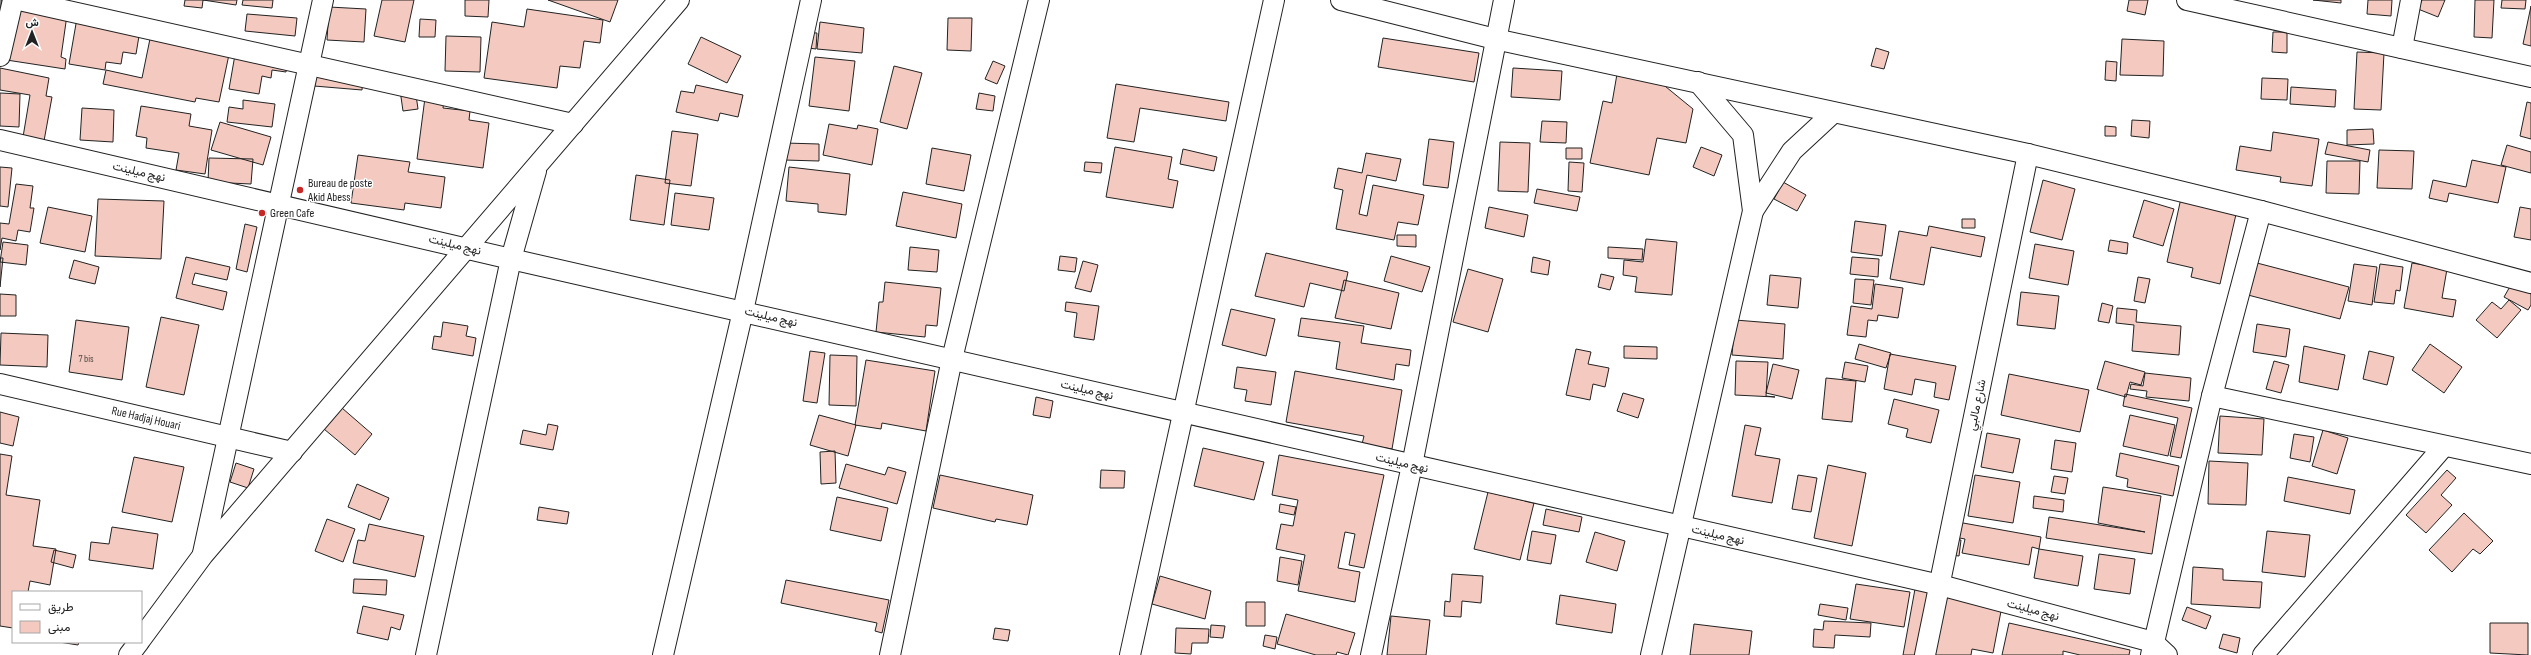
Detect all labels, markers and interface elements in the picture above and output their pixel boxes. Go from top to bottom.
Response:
north arrow [12,12,52,52]
text: ش [25,16,39,29]
street label: نهج ميلينت [111,159,167,186]
place label: Bureau de poste Akid Abess [307,176,373,205]
marker: Bureau de poste Akid Abess [295,185,305,195]
place label: Green Cafe [270,206,314,221]
marker: Green Cafe [257,208,267,218]
street label: نهج ميلينت [427,231,483,260]
street label: نهج ميلينت [743,304,799,331]
house number: 7 bis [78,353,94,365]
street label: نهج ميلينت [1059,377,1115,404]
street label: شارع مالبي [1964,378,1992,432]
street label: Rue Hadjaj Houari [110,403,182,433]
street label: نهج ميلينت [1374,450,1430,477]
street label: نهج ميلينت [1690,522,1746,549]
legend [12,591,142,643]
street label: نهج ميلينت [2005,596,2061,625]
text: طريق [48,600,74,615]
text: مبنى [48,620,70,635]

